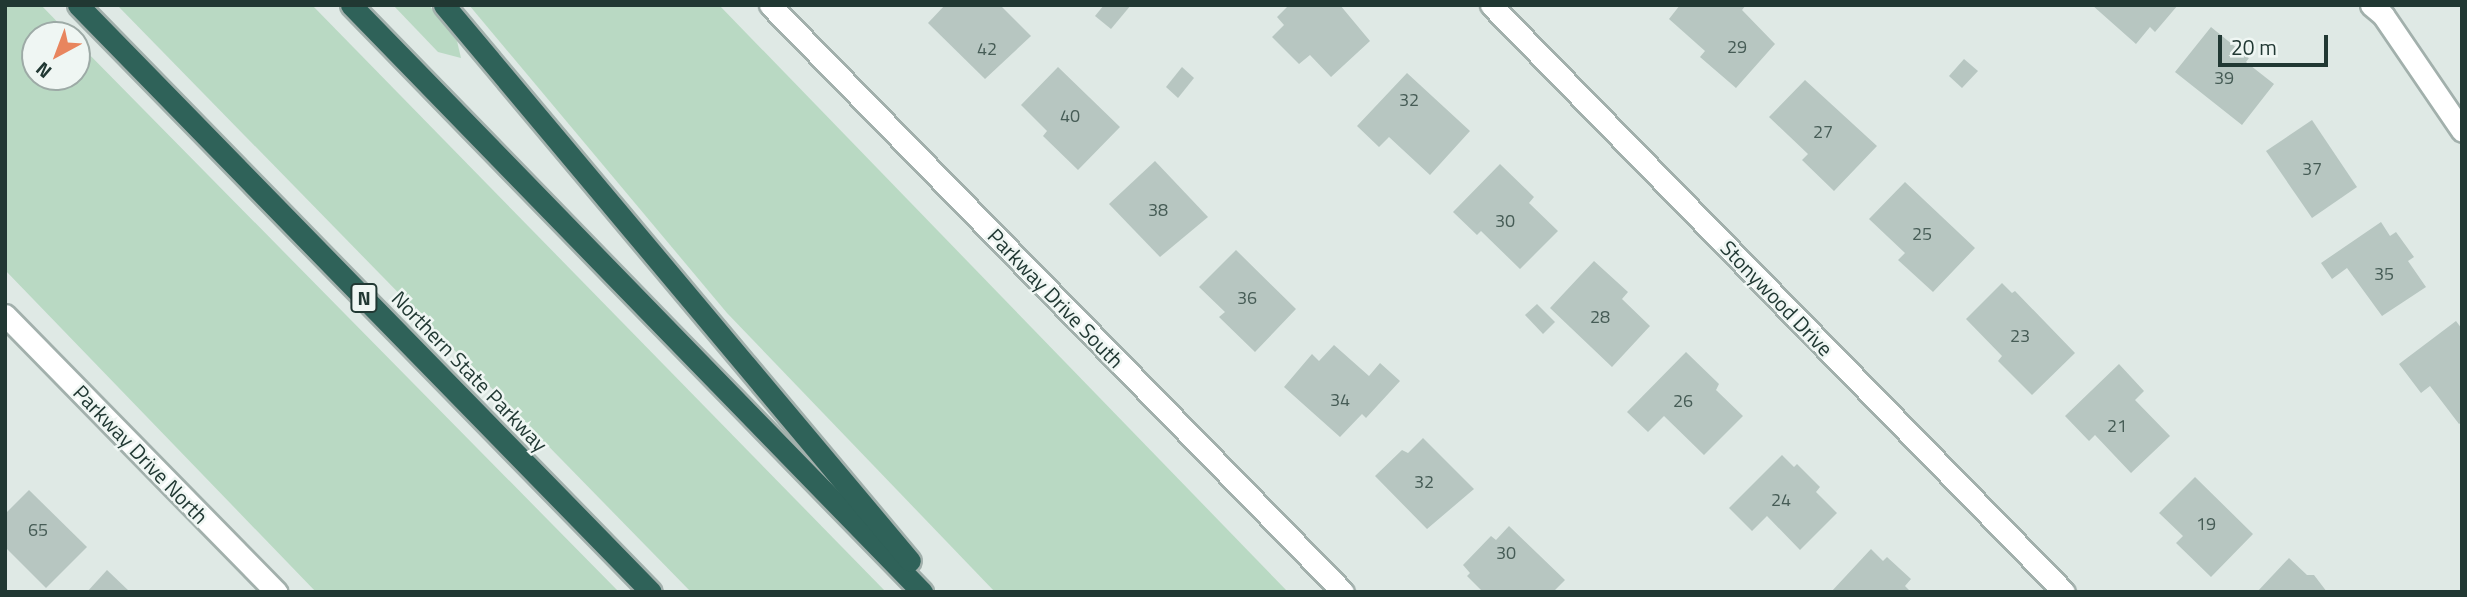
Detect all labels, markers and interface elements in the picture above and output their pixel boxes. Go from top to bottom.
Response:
north arrow [21,21,91,91]
scale bar [2222,21,2332,65]
text: 20 m [2231,31,2277,63]
house number: 29 [1727,36,1747,58]
house number: 42 [977,38,997,60]
text: N [29,55,58,86]
house number: 39 [2214,67,2234,89]
house number: 32 [1399,89,1419,111]
house number: 40 [1060,105,1080,127]
house number: 27 [1813,121,1833,143]
house number: 37 [2302,158,2322,180]
house number: 38 [1148,199,1168,221]
house number: 30 [1495,210,1515,232]
street label: Parkway Drive South [983,223,1129,373]
house number: 25 [1912,223,1932,245]
street label: Stonywood Drive [1716,235,1838,361]
house number: 35 [2374,263,2394,285]
road number: N [350,282,378,314]
street label: Northern State Parkway [387,286,553,456]
house number: 36 [1237,287,1257,309]
house number: 28 [1590,306,1610,328]
house number: 23 [2010,325,2030,347]
street label: Parkway Drive North [68,379,214,529]
house number: 34 [1330,389,1350,411]
house number: 26 [1673,390,1693,412]
house number: 21 [2107,415,2127,437]
house number: 32 [1414,471,1434,493]
house number: 24 [1771,489,1791,511]
house number: 19 [2196,513,2216,535]
house number: 65 [28,519,48,541]
house number: 30 [1496,542,1516,564]

